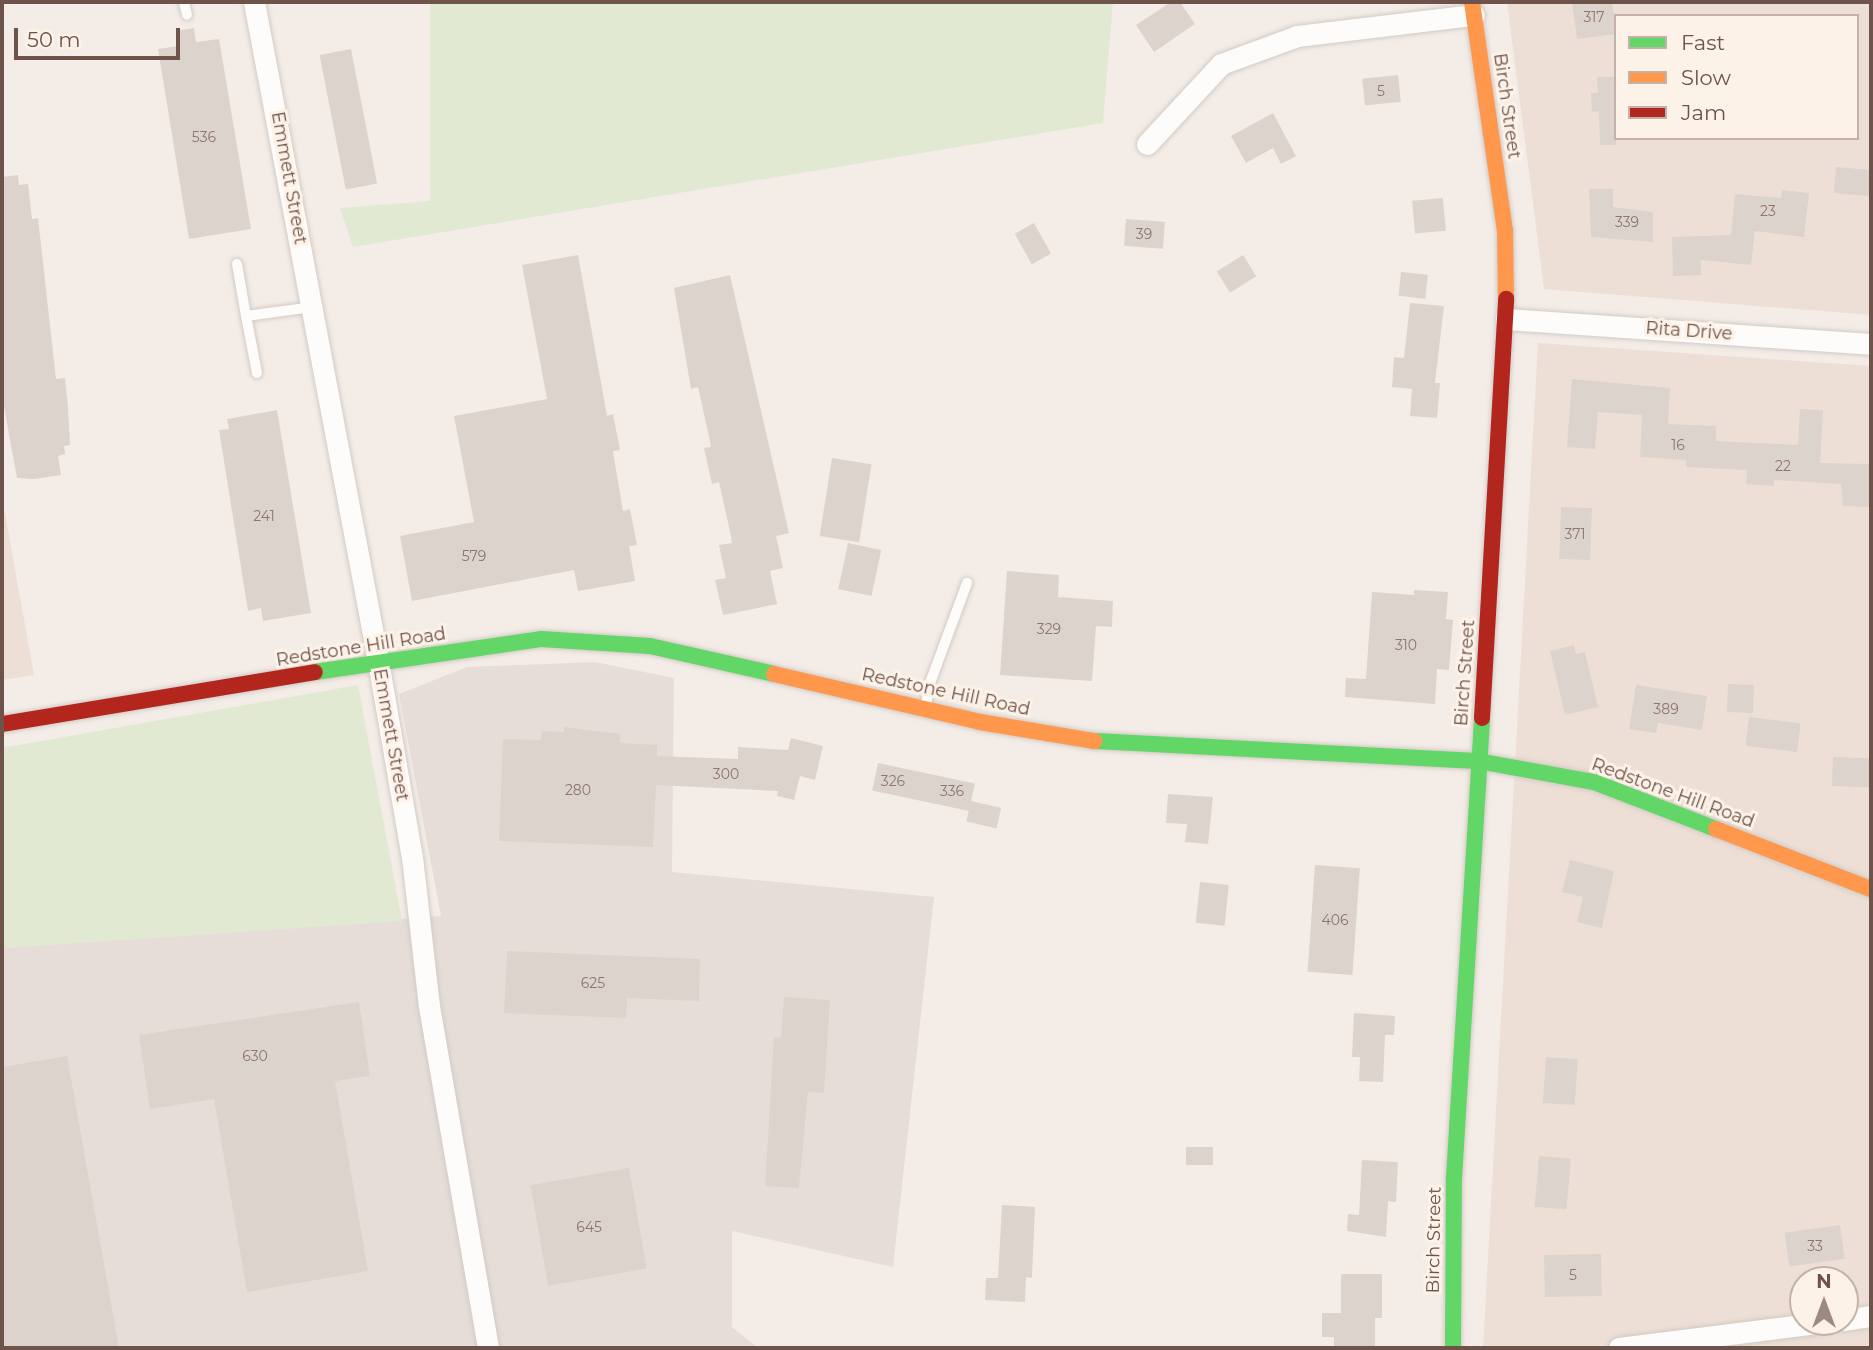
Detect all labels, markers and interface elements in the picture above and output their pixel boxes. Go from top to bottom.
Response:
house number: 317 [1583,9,1605,25]
scale bar [18,14,184,58]
legend [1614,14,1859,140]
text: 50 m [27,27,81,52]
text: Fast [1681,30,1725,55]
street label: Birch Street [1489,52,1525,160]
text: Slow [1681,65,1731,90]
house number: 5 [1377,83,1385,99]
text: Jam [1681,100,1726,125]
street label: Emmett Street [267,110,311,246]
house number: 536 [192,129,216,145]
house number: 23 [1760,203,1776,219]
house number: 339 [1615,214,1639,230]
house number: 39 [1136,226,1152,242]
street label: Rita Drive [1645,317,1733,345]
house number: 16 [1671,437,1685,453]
house number: 22 [1775,458,1791,474]
house number: 241 [253,508,275,524]
house number: 371 [1564,526,1586,542]
house number: 579 [462,548,486,564]
street label: Birch Street [1451,619,1479,727]
house number: 329 [1037,621,1061,637]
street label: Redstone Hill Road [274,623,448,671]
house number: 310 [1395,637,1417,653]
street label: Redstone Hill Road [860,664,1032,720]
street label: Emmett Street [369,667,413,803]
house number: 389 [1653,701,1679,717]
street label: Redstone Hill Road [1589,753,1757,833]
house number: 300 [713,766,739,782]
house number: 326 [881,773,905,789]
house number: 280 [565,782,591,798]
house number: 336 [940,783,964,799]
house number: 406 [1321,912,1349,928]
house number: 625 [581,975,605,991]
house number: 630 [242,1048,268,1064]
street label: Birch Street [1422,1186,1446,1294]
house number: 645 [576,1219,602,1235]
house number: 33 [1807,1238,1823,1254]
north arrow [1789,1266,1859,1336]
house number: 5 [1569,1267,1577,1283]
text: N [1816,1270,1832,1293]

